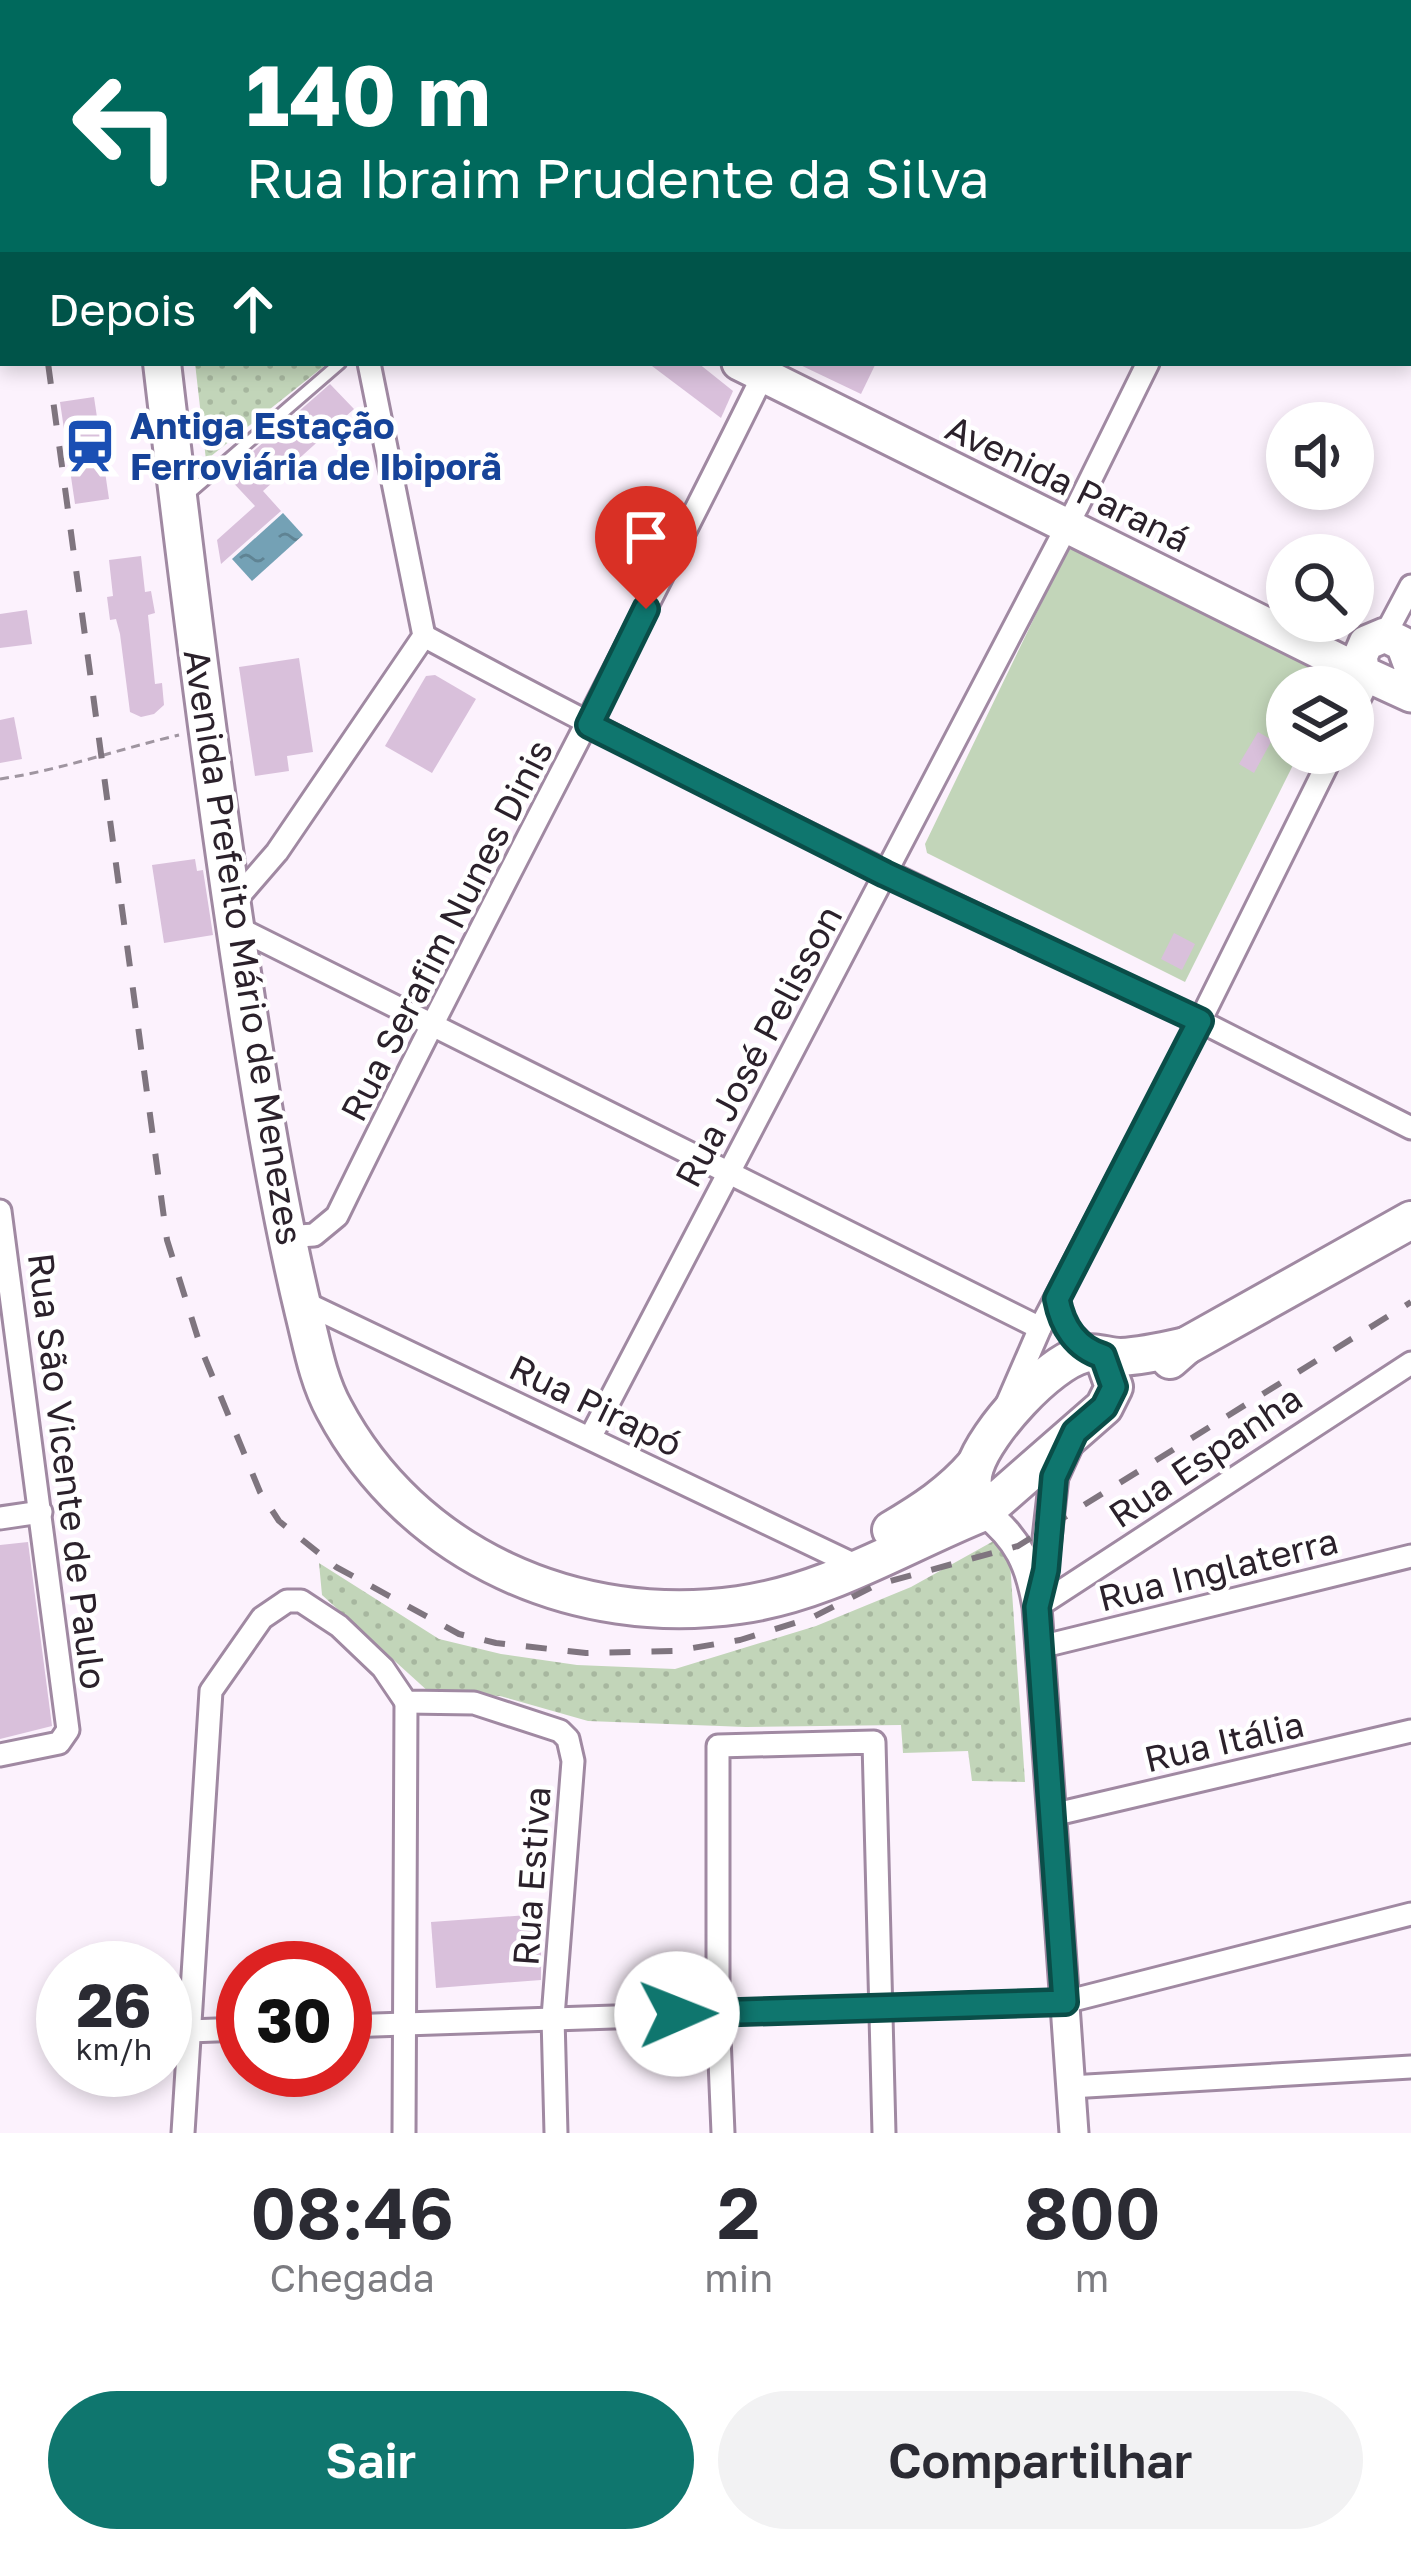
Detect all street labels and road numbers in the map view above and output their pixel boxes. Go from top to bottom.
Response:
street label: Avenida Paraná [939,405,1197,561]
street label: Avenida Prefeito Mário de Menezes [176,646,312,1248]
street label: Rua Serafim Nunes Dinis [331,732,561,1128]
street label: Rua José Pelisson [666,898,850,1194]
street label: Rua São Vicente de Paulo [20,1250,116,1692]
street label: Rua Pirapó [503,1345,689,1465]
street label: Rua Espanha [1101,1376,1309,1536]
street label: Rua Inglaterra [1094,1518,1342,1620]
street label: Rua Itália [1140,1702,1308,1780]
street label: Rua Estiva [503,1785,559,1967]

